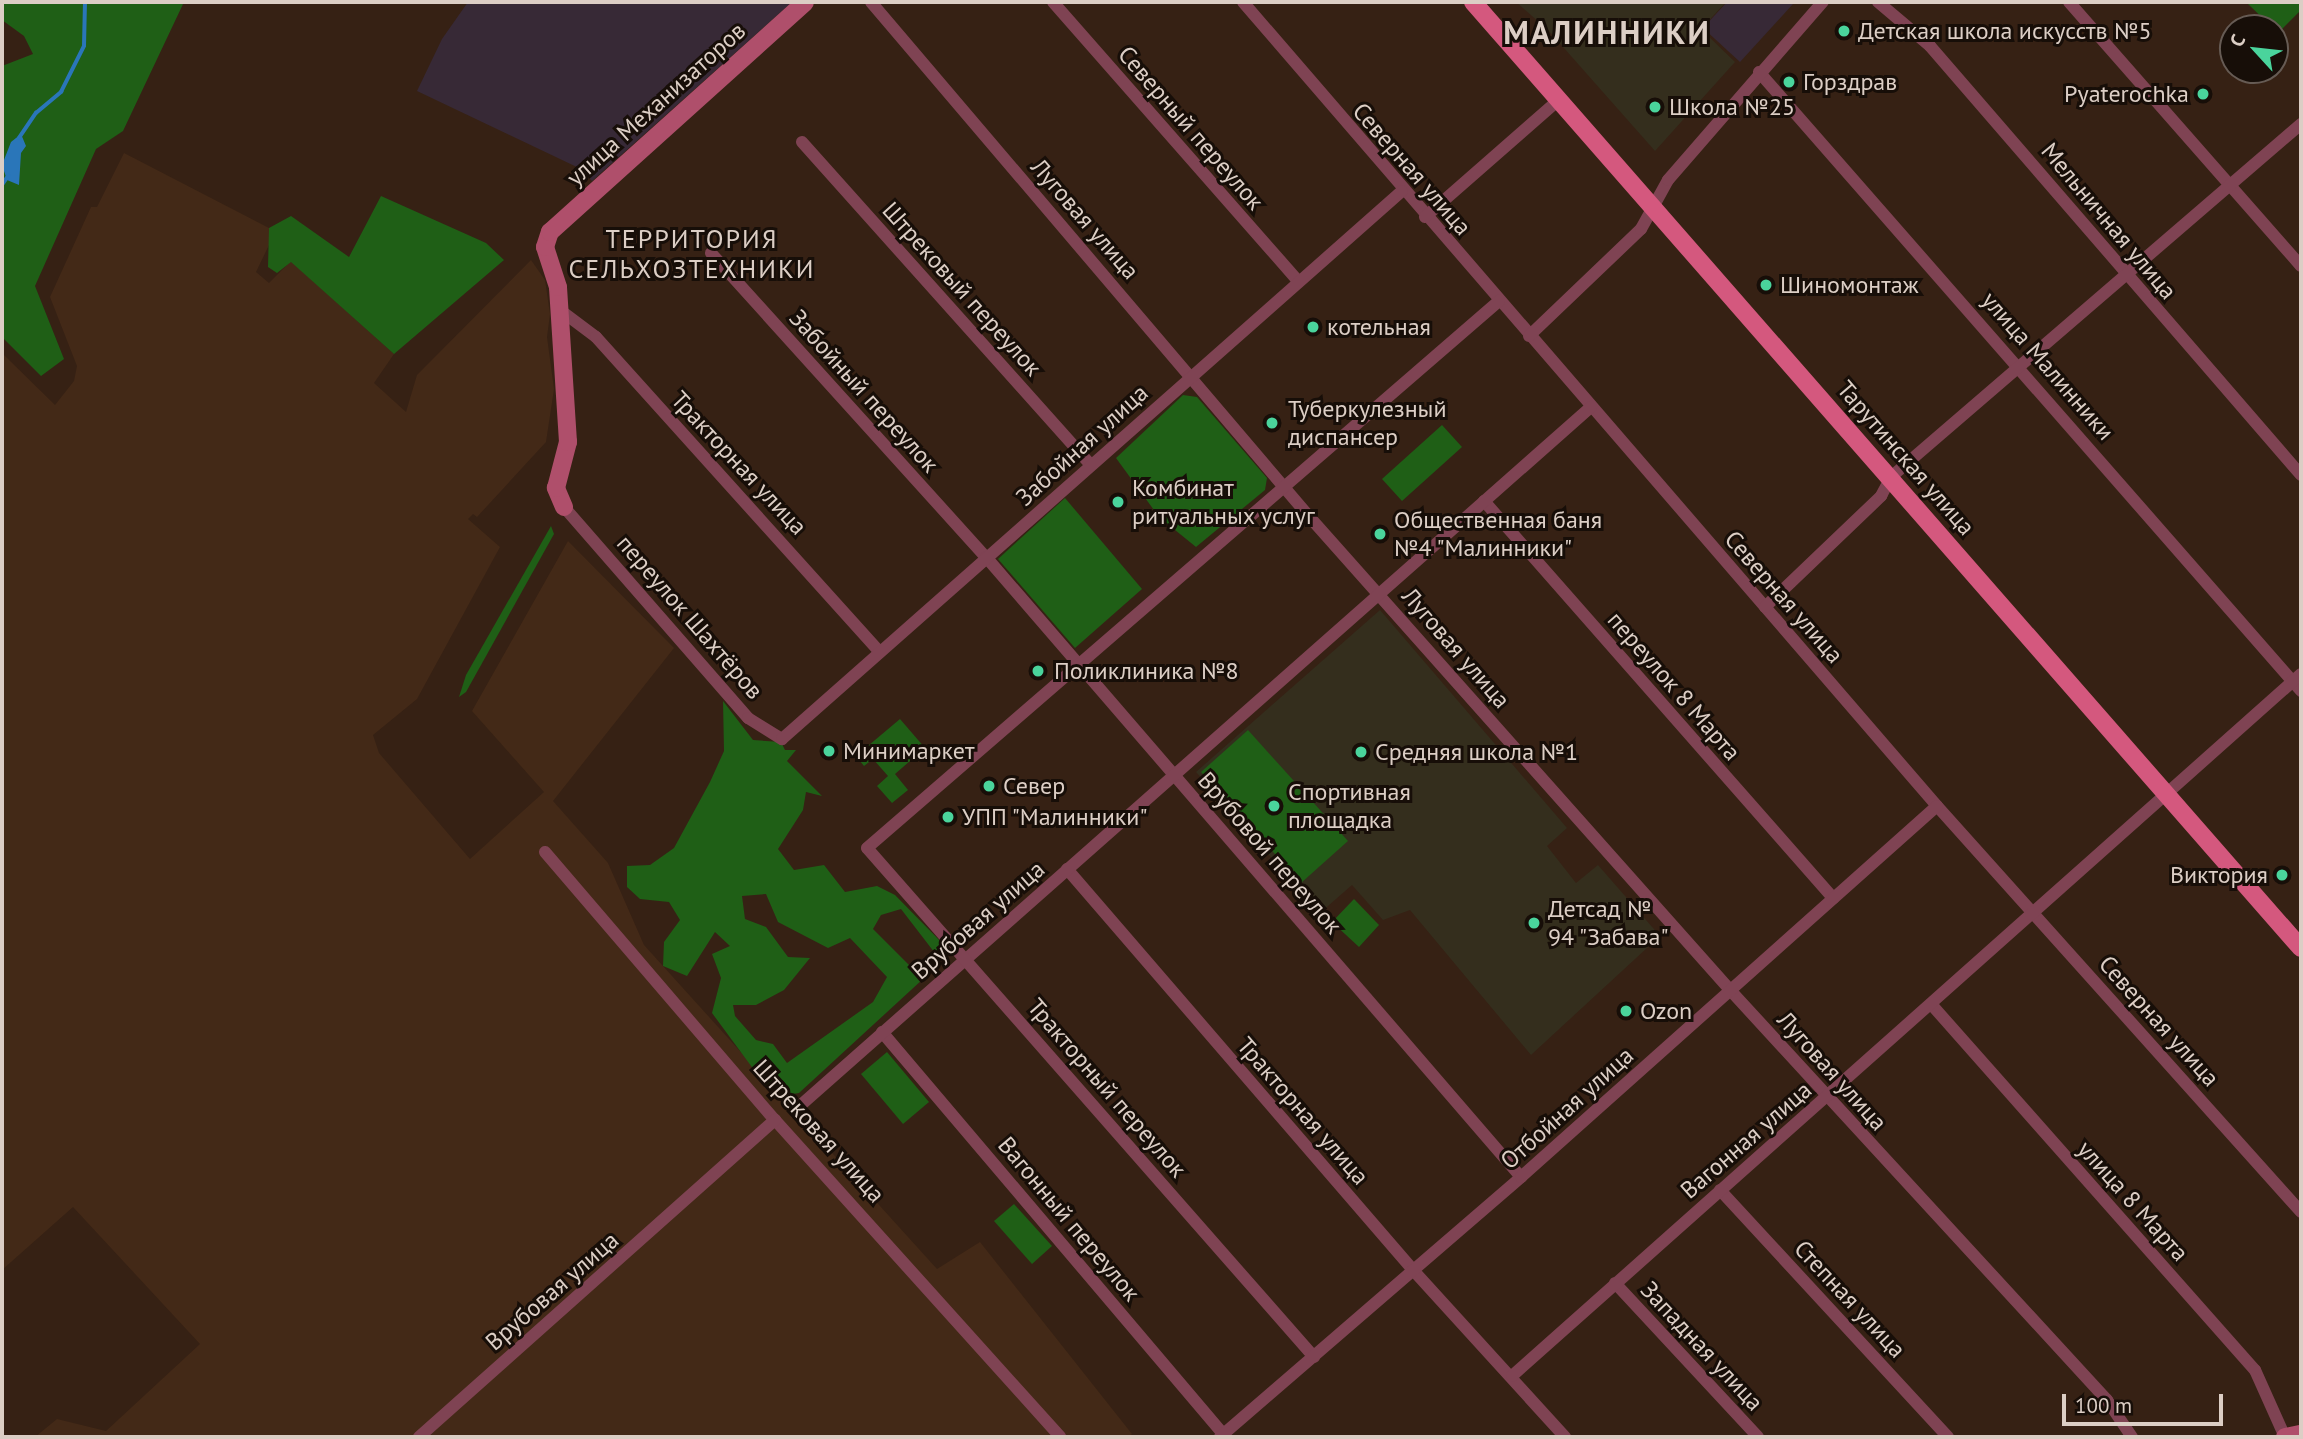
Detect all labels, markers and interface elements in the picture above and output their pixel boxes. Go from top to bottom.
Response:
district label: МАЛИННИКИ [1504,13,1710,51]
north arrow [2219,14,2289,84]
street label: улица Механизаторов [561,16,751,192]
place label: Детская школа искусств №5 [1858,17,2152,45]
marker: Детская школа искусств №5 [1836,23,1852,39]
text: С [2224,30,2250,51]
street label: Северный переулок [1112,40,1270,216]
place label: Горздрав [1803,68,1897,96]
marker: Горздрав [1781,74,1797,90]
place label: Pyaterochka [2064,80,2189,108]
marker: Pyaterochka [2195,86,2211,102]
place label: Школа №25 [1669,93,1795,121]
street label: Северная улица [1347,97,1477,241]
marker: Школа №25 [1647,99,1663,115]
street label: Мельничная улица [2035,137,2183,305]
street label: Луговая улица [1025,153,1145,285]
street label: Штрековый переулок [876,196,1048,382]
district label: ТЕРРИТОРИЯ СЕЛЬХОЗТЕХНИКИ [570,223,814,284]
place label: Шиномонтаж [1780,271,1919,299]
marker: Шиномонтаж [1758,277,1774,293]
street label: улица Малинники [1976,286,2120,446]
street label: Забойный переулок [783,304,945,478]
place label: котельная [1327,313,1431,341]
marker: котельная [1305,319,1321,335]
street label: Тарутинская улица [1831,375,1981,541]
street label: Забойная улица [1010,378,1154,512]
street label: Тракторная улица [665,385,813,541]
place label: Туберкулезный диспансер [1288,395,1447,451]
marker: Туберкулезный диспансер [1262,413,1282,433]
place label: Комбинат ритуальных услуг [1132,474,1315,530]
marker: Комбинат ритуальных услуг [1110,494,1126,510]
place label: Общественная баня №4 "Малинники" [1394,506,1602,562]
street label: Северная улица [1719,525,1849,669]
marker: Общественная баня №4 "Малинники" [1372,526,1388,542]
street label: переулок Шахтёров [611,529,769,705]
street label: Луговая улица [1396,582,1516,714]
street label: переулок 8 Марта [1601,606,1747,766]
place label: Поликлиника №8 [1054,657,1239,685]
marker: Поликлиника №8 [1028,661,1048,681]
place label: Минимаркет [843,737,974,765]
place label: Средняя школа №1 [1375,738,1578,766]
marker: Минимаркет [821,743,837,759]
marker: Средняя школа №1 [1353,744,1369,760]
street label: Врубовой переулок [1192,766,1348,940]
place label: Север [1003,772,1065,800]
marker: Север [981,778,997,794]
place label: Спортивная площадка [1288,778,1411,834]
marker: Спортивная площадка [1266,798,1282,814]
place label: УПП "Малинники" [962,803,1149,831]
marker: УПП "Малинники" [940,809,956,825]
street label: Врубовая улица [906,855,1050,985]
place label: Виктория [2170,861,2268,889]
marker: Виктория [2274,867,2290,883]
place label: Детсад № 94 "Забава" [1548,895,1670,951]
marker: Детсад № 94 "Забава" [1526,915,1542,931]
street label: Северная улица [2093,950,2225,1092]
street label: Тракторный переулок [1022,993,1192,1183]
place label: Ozon [1640,997,1692,1025]
marker: Ozon [1618,1003,1634,1019]
street label: Луговая улица [1771,1006,1893,1136]
street label: Тракторная улица [1231,1031,1375,1191]
street label: Отбойная улица [1495,1041,1639,1175]
street label: Штрековая улица [747,1054,891,1208]
street label: Вагонная улица [1675,1075,1817,1205]
street label: Вагонный переулок [992,1131,1146,1307]
street label: улица 8 Марта [2071,1135,2195,1267]
street label: Врубовая улица [480,1226,624,1356]
street label: Степная улица [1788,1234,1912,1364]
street label: Западная улица [1635,1275,1769,1417]
scale bar [2065,1380,2226,1424]
text: 100 m [2075,1392,2132,1419]

